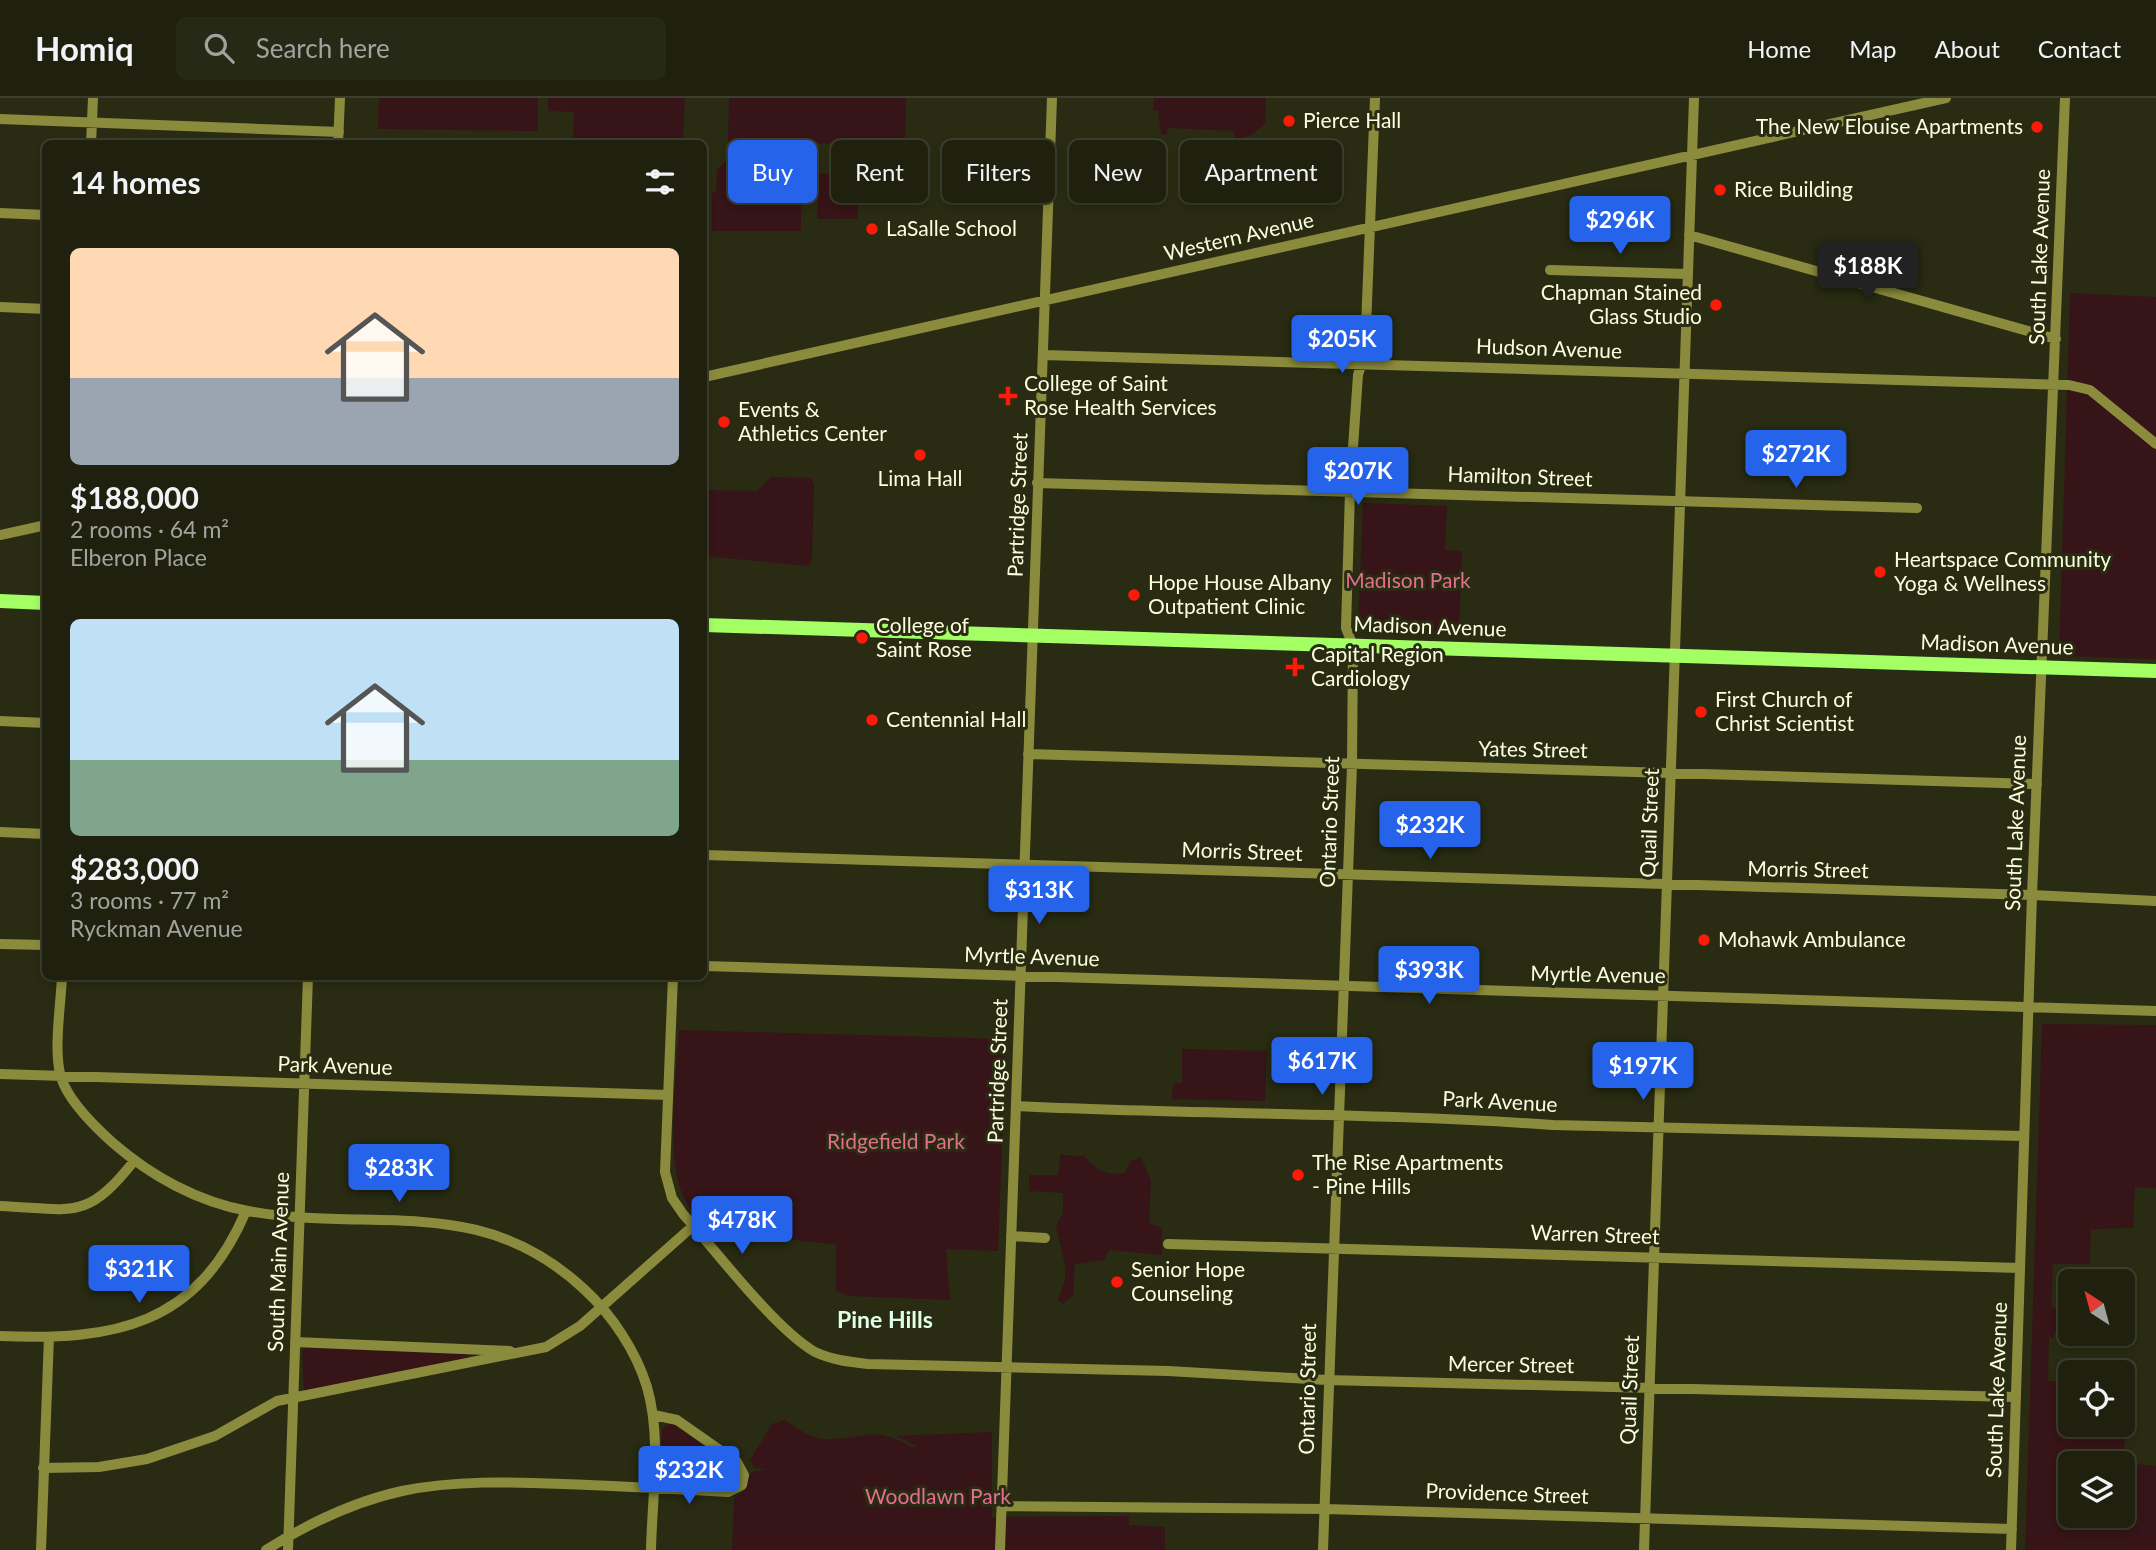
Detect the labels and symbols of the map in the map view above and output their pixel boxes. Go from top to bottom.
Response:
place label: Pierce Hall [1303,107,1401,132]
marker: Pierce Hall [1281,113,1297,129]
place label: The New Elouise Apartments [1756,113,2023,138]
marker: The New Elouise Apartments [2029,119,2045,135]
street label: South Lake Avenue [2023,168,2054,345]
place label: Rice Building [1734,176,1853,201]
marker: Rice Building [1712,182,1728,198]
pin: $296K [1571,197,1669,256]
street label: Western Avenue [1161,206,1316,265]
place label: LaSalle School [886,215,1017,240]
marker: LaSalle School [864,221,880,237]
pin: $188K [1819,242,1917,302]
place label: Chapman Stained Glass Studio [1541,279,1702,328]
marker: Chapman Stained Glass Studio [1708,297,1724,313]
pin: $205K [1293,316,1391,375]
street label: Hudson Avenue [1476,332,1623,363]
place label: College of Saint Rose Health Services [1024,370,1217,419]
marker: College of Saint Rose Health Services [998,386,1018,406]
place label: Events & Athletics Center [738,396,887,445]
marker: Events & Athletics Center [716,414,732,430]
pin: $272K [1747,430,1845,490]
street label: Partridge Street [1001,432,1032,578]
marker: Lima Hall [912,447,928,463]
pin: $207K [1309,448,1407,507]
street label: Hamilton Street [1447,460,1594,491]
place label: Lima Hall [878,465,962,490]
place label: Heartspace Community Yoga & Wellness [1894,546,2111,595]
marker: Heartspace Community Yoga & Wellness [1872,564,1888,580]
park label: Madison Park [1345,567,1471,592]
place label: Hope House Albany Outpatient Clinic [1148,569,1332,618]
marker: Hope House Albany Outpatient Clinic [1126,587,1142,603]
street label: Madison Avenue [1353,610,1507,641]
place label: College of Saint Rose [876,612,972,661]
street label: Madison Avenue [1920,628,2074,659]
marker: College of Saint Rose [854,630,870,646]
place label: Capital Region Cardiology [1311,641,1444,690]
marker: Capital Region Cardiology [1285,657,1305,677]
place label: First Church of Christ Scientist [1715,686,1855,735]
marker: First Church of Christ Scientist [1693,704,1709,720]
place label: Centennial Hall [886,706,1026,731]
marker: Centennial Hall [864,712,880,728]
street label: South Lake Avenue [1999,734,2030,911]
street label: Yates Street [1478,735,1588,762]
street label: Ontario Street [1314,755,1343,888]
street label: Quail Street [1634,767,1663,878]
pin: $232K [1381,802,1479,861]
street label: Morris Street [1181,836,1304,865]
street label: Morris Street [1747,855,1869,882]
pin: $313K [990,866,1088,926]
place label: Mohawk Ambulance [1718,926,1906,951]
marker: Mohawk Ambulance [1696,932,1712,948]
street label: Myrtle Avenue [964,941,1100,970]
pin: $393K [1380,946,1478,1006]
street label: Myrtle Avenue [1530,960,1666,987]
street label: Partridge Street [981,998,1012,1144]
pin: $617K [1273,1038,1371,1097]
pin: $197K [1594,1042,1692,1102]
street label: Park Avenue [277,1050,393,1079]
street label: Park Avenue [1442,1085,1558,1116]
park label: Ridgefield Park [827,1128,965,1153]
pin: $283K [350,1144,448,1204]
place label: The Rise Apartments - Pine Hills [1312,1149,1503,1198]
marker: The Rise Apartments - Pine Hills [1290,1167,1306,1183]
street label: South Main Avenue [262,1171,293,1352]
pin: $478K [693,1196,791,1256]
street label: Warren Street [1530,1219,1661,1248]
pin: $321K [90,1246,188,1305]
place label: Senior Hope Counseling [1131,1256,1245,1305]
north arrow [2058,1269,2135,1346]
marker: Senior Hope Counseling [1109,1274,1125,1290]
street label: South Lake Avenue [1980,1301,2011,1478]
district label: Pine Hills [837,1305,933,1333]
street label: Ontario Street [1293,1323,1320,1455]
street label: Quail Street [1614,1334,1643,1445]
street label: Mercer Street [1448,1350,1575,1377]
pin: $232K [640,1446,738,1506]
street label: Providence Street [1425,1477,1590,1508]
park label: Woodlawn Park [865,1483,1011,1508]

